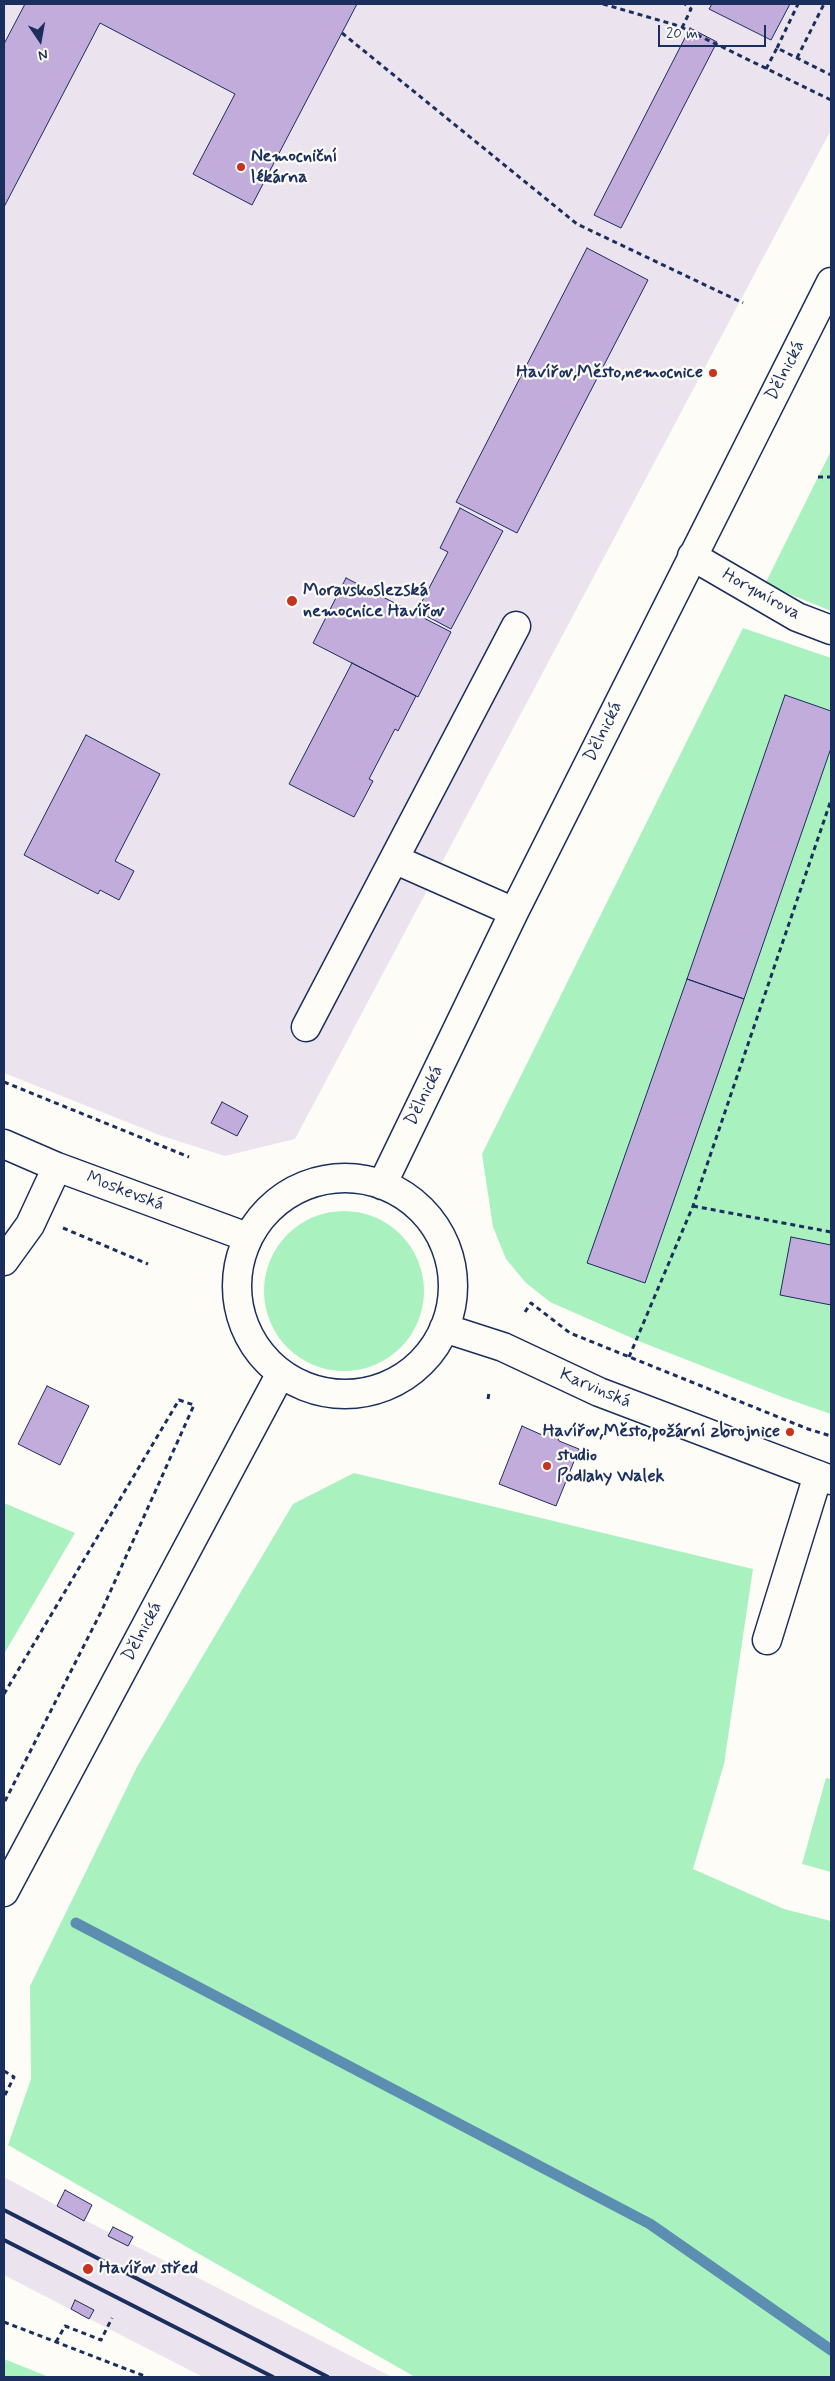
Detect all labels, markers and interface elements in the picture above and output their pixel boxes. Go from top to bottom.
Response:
north arrow [15,15,65,65]
scale bar [660,15,768,47]
text: 20 m [666,24,698,44]
text: N [37,45,50,64]
place label: Nemocniční lékárna [251,146,338,188]
marker: Nemocniční lékárna [235,161,247,173]
street label: Dělnická [762,337,810,405]
place label: Havířov,Město,nemocnice [516,362,703,384]
marker: Havířov,Město,nemocnice [707,367,719,379]
street label: Horymírova [718,565,804,625]
place label: Moravskoslezská nemocnice Havířov [303,580,444,622]
marker: Moravskoslezská nemocnice Havířov [285,594,299,608]
street label: Dělnická [580,698,628,766]
street label: Dělnická [401,1062,449,1130]
street label: Moskevská [83,1167,167,1217]
street label: Karvinská [556,1364,634,1414]
place label: Havířov,Město,požární zbrojnice [543,1421,780,1443]
marker: Havířov,Město,požární zbrojnice [784,1426,796,1438]
place label: studio Podlahy Walek [557,1445,665,1488]
marker: studio Podlahy Walek [541,1460,553,1472]
street label: Dělnická [118,1598,168,1666]
place label: Havířov střed [99,2258,198,2280]
marker: Havířov střed [81,2262,95,2276]

